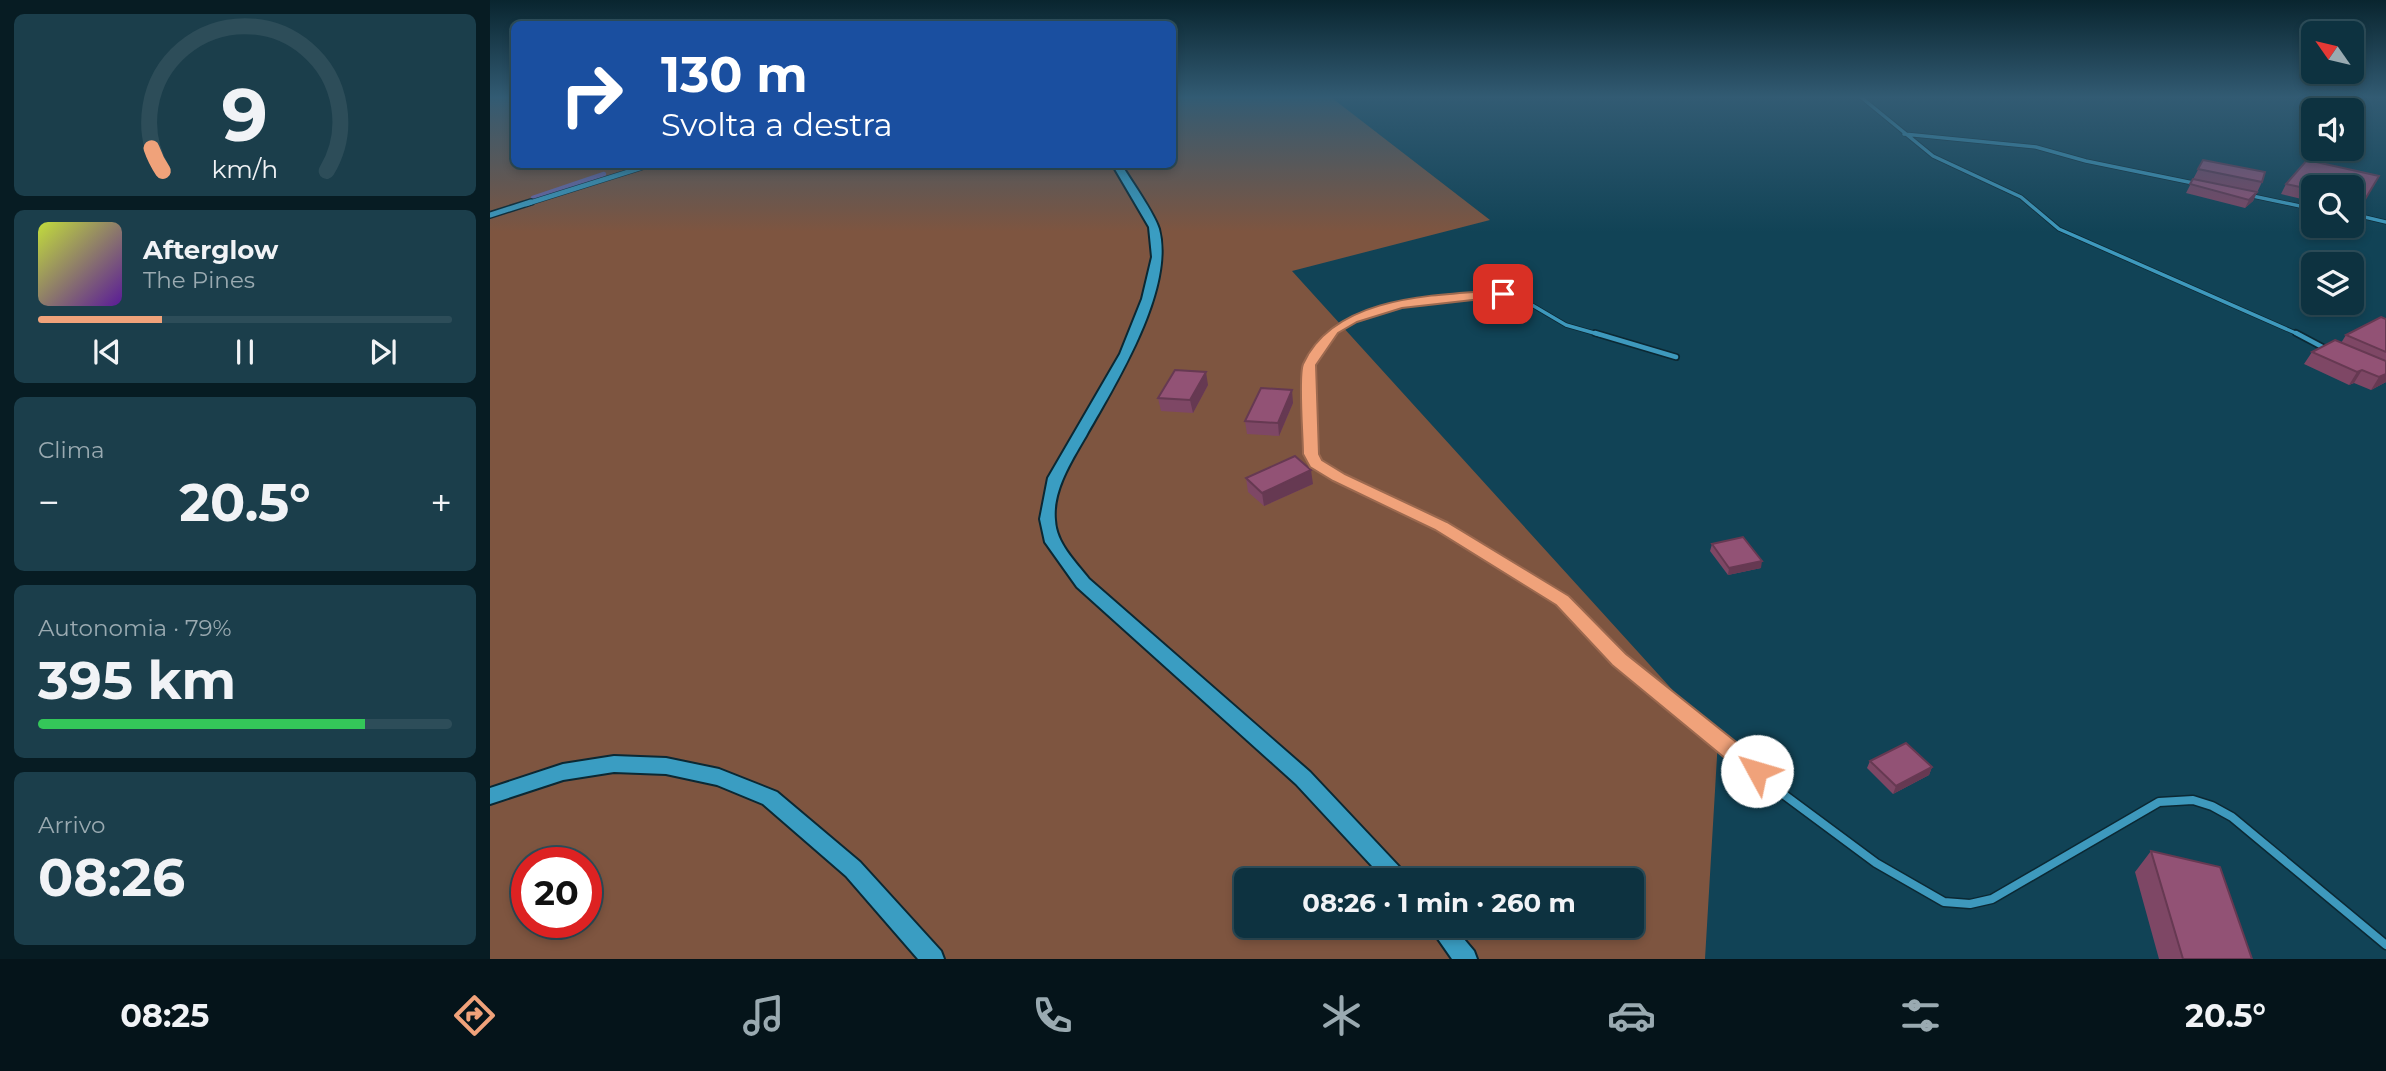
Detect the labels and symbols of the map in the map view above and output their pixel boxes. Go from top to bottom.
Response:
north arrow [2301,21,2364,84]
pin [1473,264,1533,324]
position arrow [1720,734,1794,808]
speed limit sign: 20 [511,847,602,938]

